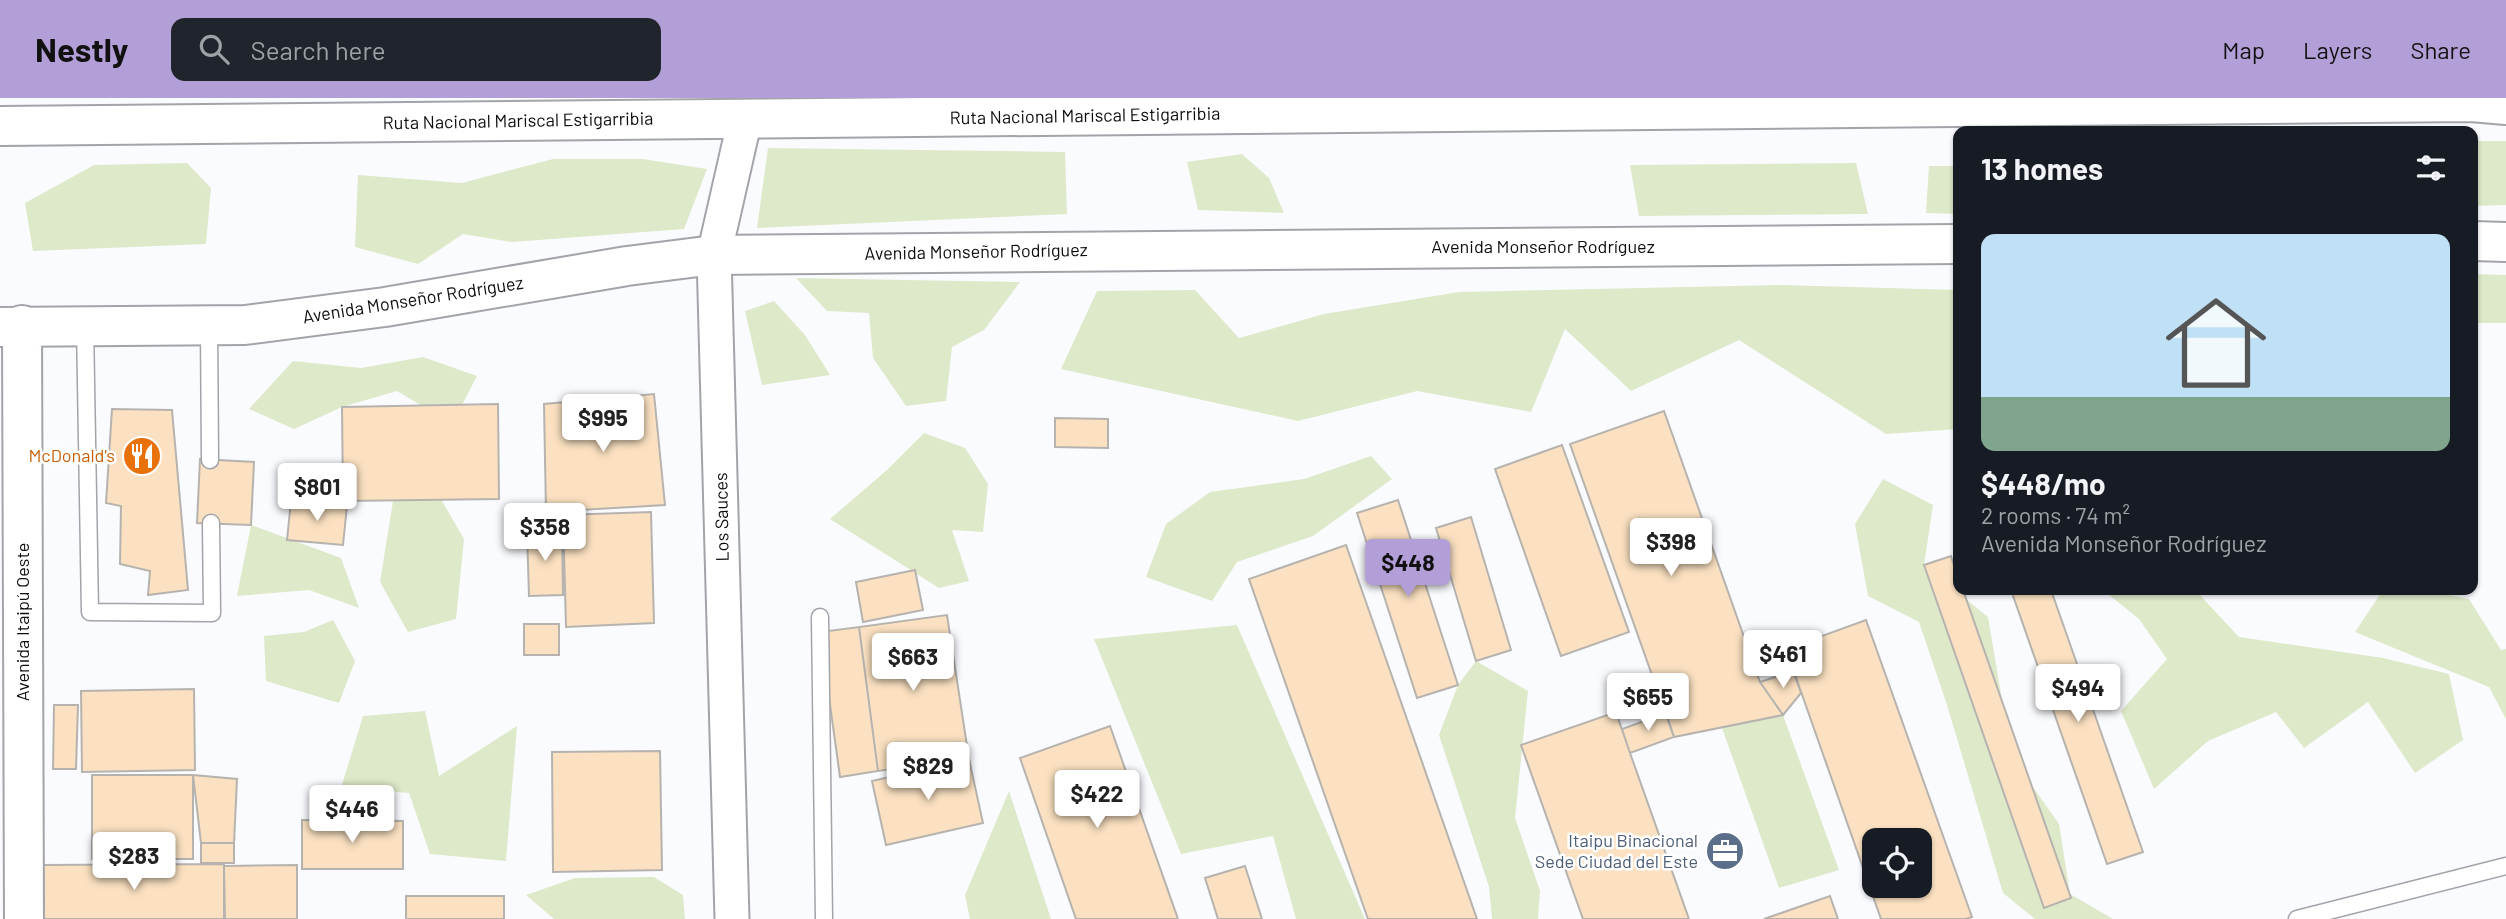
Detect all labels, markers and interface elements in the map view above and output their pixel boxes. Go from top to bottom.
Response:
search box [171,18,661,81]
text: Nestly [35,29,129,69]
icon: search [195,30,233,68]
text: Search here [251,34,386,65]
text: Map [2222,35,2265,64]
text: Layers [2303,35,2372,64]
text: Share [2410,35,2471,64]
street label: Ruta Nacional Mariscal Estigarribia [949,102,1221,128]
street label: Ruta Nacional Mariscal Estigarribia [382,107,654,133]
icon: filters [2412,149,2450,187]
text: 13 homes [1981,150,2103,186]
street label: Avenida Monseñor Rodríguez [1431,235,1655,257]
street label: Avenida Monseñor Rodríguez [864,238,1088,264]
street label: Avenida Monseñor Rodríguez [301,271,525,327]
icon: home [2153,280,2279,406]
pin: $995 [562,394,644,454]
text: $995 [578,403,628,431]
restaurant icon: McDonald's [121,435,163,477]
place label: McDonald's [28,444,115,466]
pin: $801 [276,464,358,523]
text: $448/mo [1981,465,2106,501]
text: $801 [294,472,340,500]
street label: Los Sauces [709,472,733,562]
text: 2 rooms · 74 m² [1981,501,2130,529]
pin: $358 [504,504,586,563]
text: $358 [520,512,570,540]
pin: $398 [1630,518,1712,578]
text: $398 [1646,527,1696,555]
text: Avenida Monseñor Rodríguez [1981,529,2266,557]
pin: $448 [1367,540,1449,599]
street label: Avenida Itaipú Oeste [11,543,33,701]
text: $448 [1381,548,1435,576]
pin: $461 [1742,630,1824,690]
pin: $663 [872,634,954,693]
text: $461 [1759,639,1807,667]
text: $663 [888,642,938,670]
pin: $494 [2037,664,2119,724]
text: $494 [2051,673,2105,701]
pin: $655 [1607,674,1689,733]
text: $655 [1623,682,1673,710]
pin: $829 [887,742,969,802]
text: $829 [903,751,953,779]
pin: $422 [1056,770,1138,830]
text: $422 [1071,779,1123,807]
pin: $446 [311,786,393,845]
text: $446 [325,794,379,822]
map controls [1862,828,1932,898]
button: locate [1862,828,1932,898]
place label: Itaipu Binacional Sede Ciudad del Este [1535,829,1698,872]
office icon: Itaipu Binacional Sede Ciudad del Este [1704,830,1746,872]
pin: $283 [93,832,175,892]
text: $283 [109,841,159,869]

